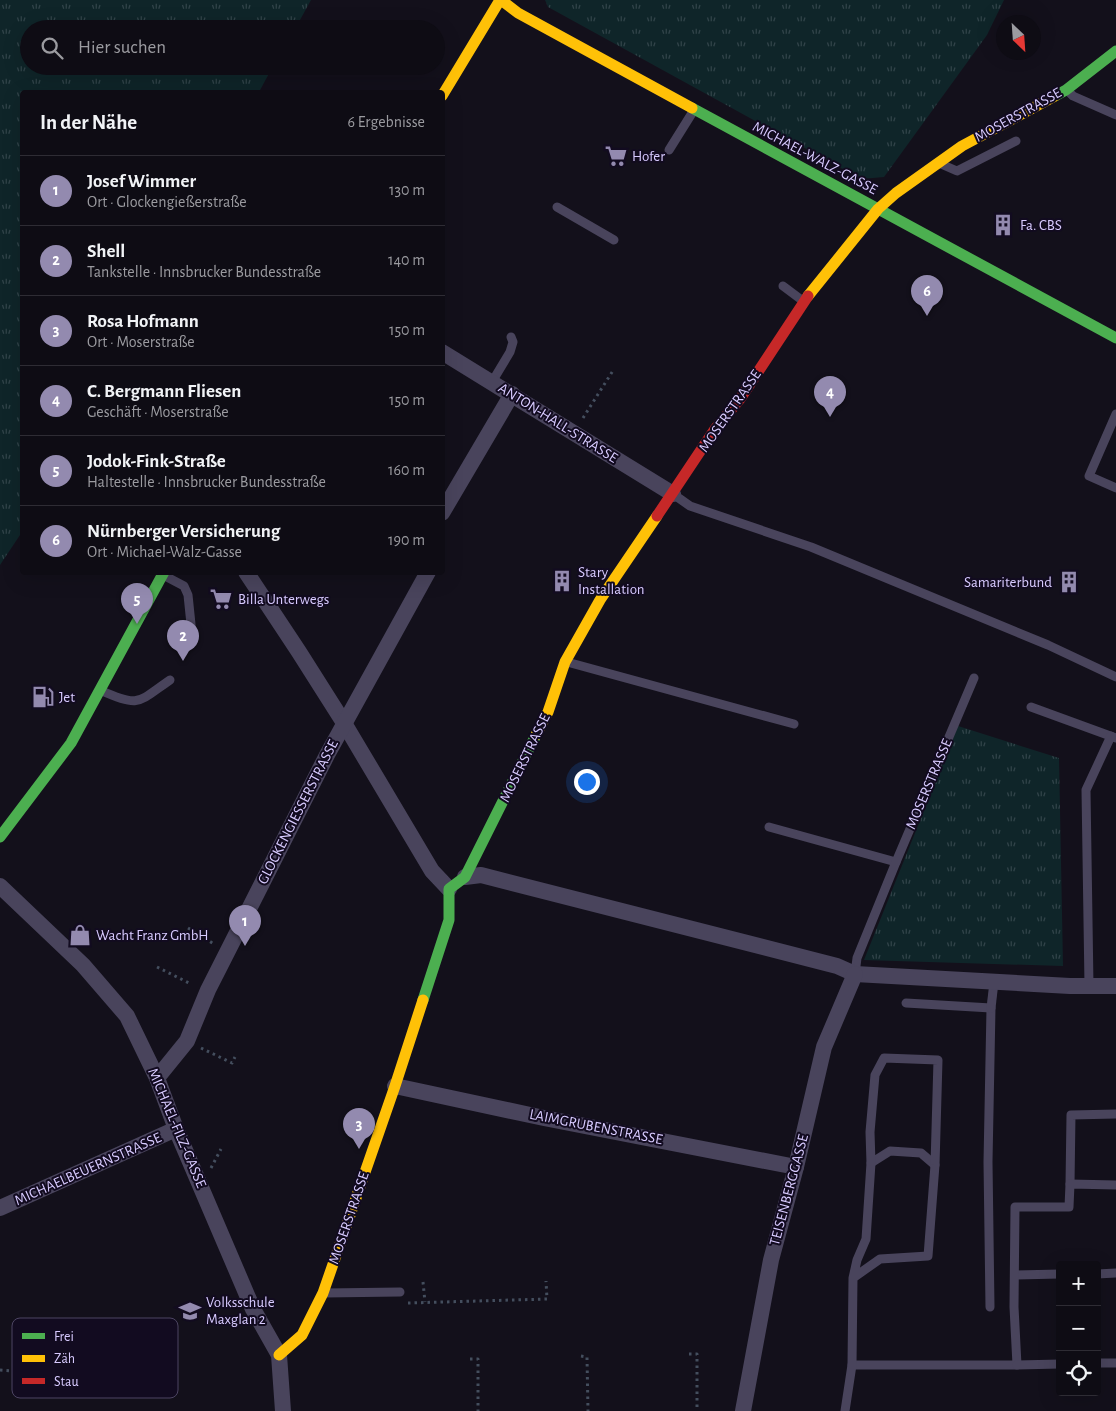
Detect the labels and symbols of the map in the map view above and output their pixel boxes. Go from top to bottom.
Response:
north arrow [996,15,1041,60]
street label: MOSERSTRASSE [972,85,1064,145]
street label: MICHAEL-WALZ-GASSE [750,119,880,197]
supermarket icon: Hofer [603,143,629,169]
place label: Hofer [632,149,665,164]
building icon: Fa. CBS [990,212,1016,238]
place label: Fa. CBS [1020,218,1062,233]
pin: 6 [911,275,943,316]
street label: MOSERSTRASSE [696,367,764,455]
pin: 4 [814,376,846,417]
street label: ANTON-HALL-STRASSE [496,380,620,466]
place label: Stary Installation [578,565,645,597]
building icon: Stary Installation [549,568,575,594]
building icon: Samariterbund [1056,569,1082,595]
place label: Samariterbund [964,575,1052,590]
pin: 5 [121,583,153,624]
supermarket icon: Billa Unterwegs [208,586,234,612]
place label: Billa Unterwegs [238,592,329,607]
pin: 2 [167,620,199,661]
fuel station icon: Jet [30,684,56,710]
place label: Jet [59,690,75,705]
street label: MOSERSTRASSE [497,711,553,805]
street label: GLOCKENGIESSERSTRASSE [255,737,341,887]
street label: MOSERSTRASSE [903,737,955,831]
your location [574,769,600,795]
pin: 1 [229,905,261,946]
shop icon: Wacht Franz GmbH [67,922,93,948]
place label: Wacht Franz GmbH [96,928,209,943]
street label: MICHAEL-FILZ-GASSE [145,1066,209,1190]
street label: LAIMGRUBENSTRASSE [528,1107,664,1147]
pin: 3 [343,1108,375,1149]
street label: MICHAELBEUERNSTRASSE [12,1130,164,1208]
street label: TEISENBERGGASSE [767,1133,811,1247]
street label: MOSERSTRASSE [326,1170,372,1266]
place label: Volksschule Maxglan 2 [206,1295,275,1327]
school or university icon: Volksschule Maxglan 2 [177,1298,203,1324]
legend [12,1318,178,1398]
text: Frei [54,1330,74,1344]
text: Zäh [54,1352,75,1366]
text: Stau [54,1375,79,1389]

